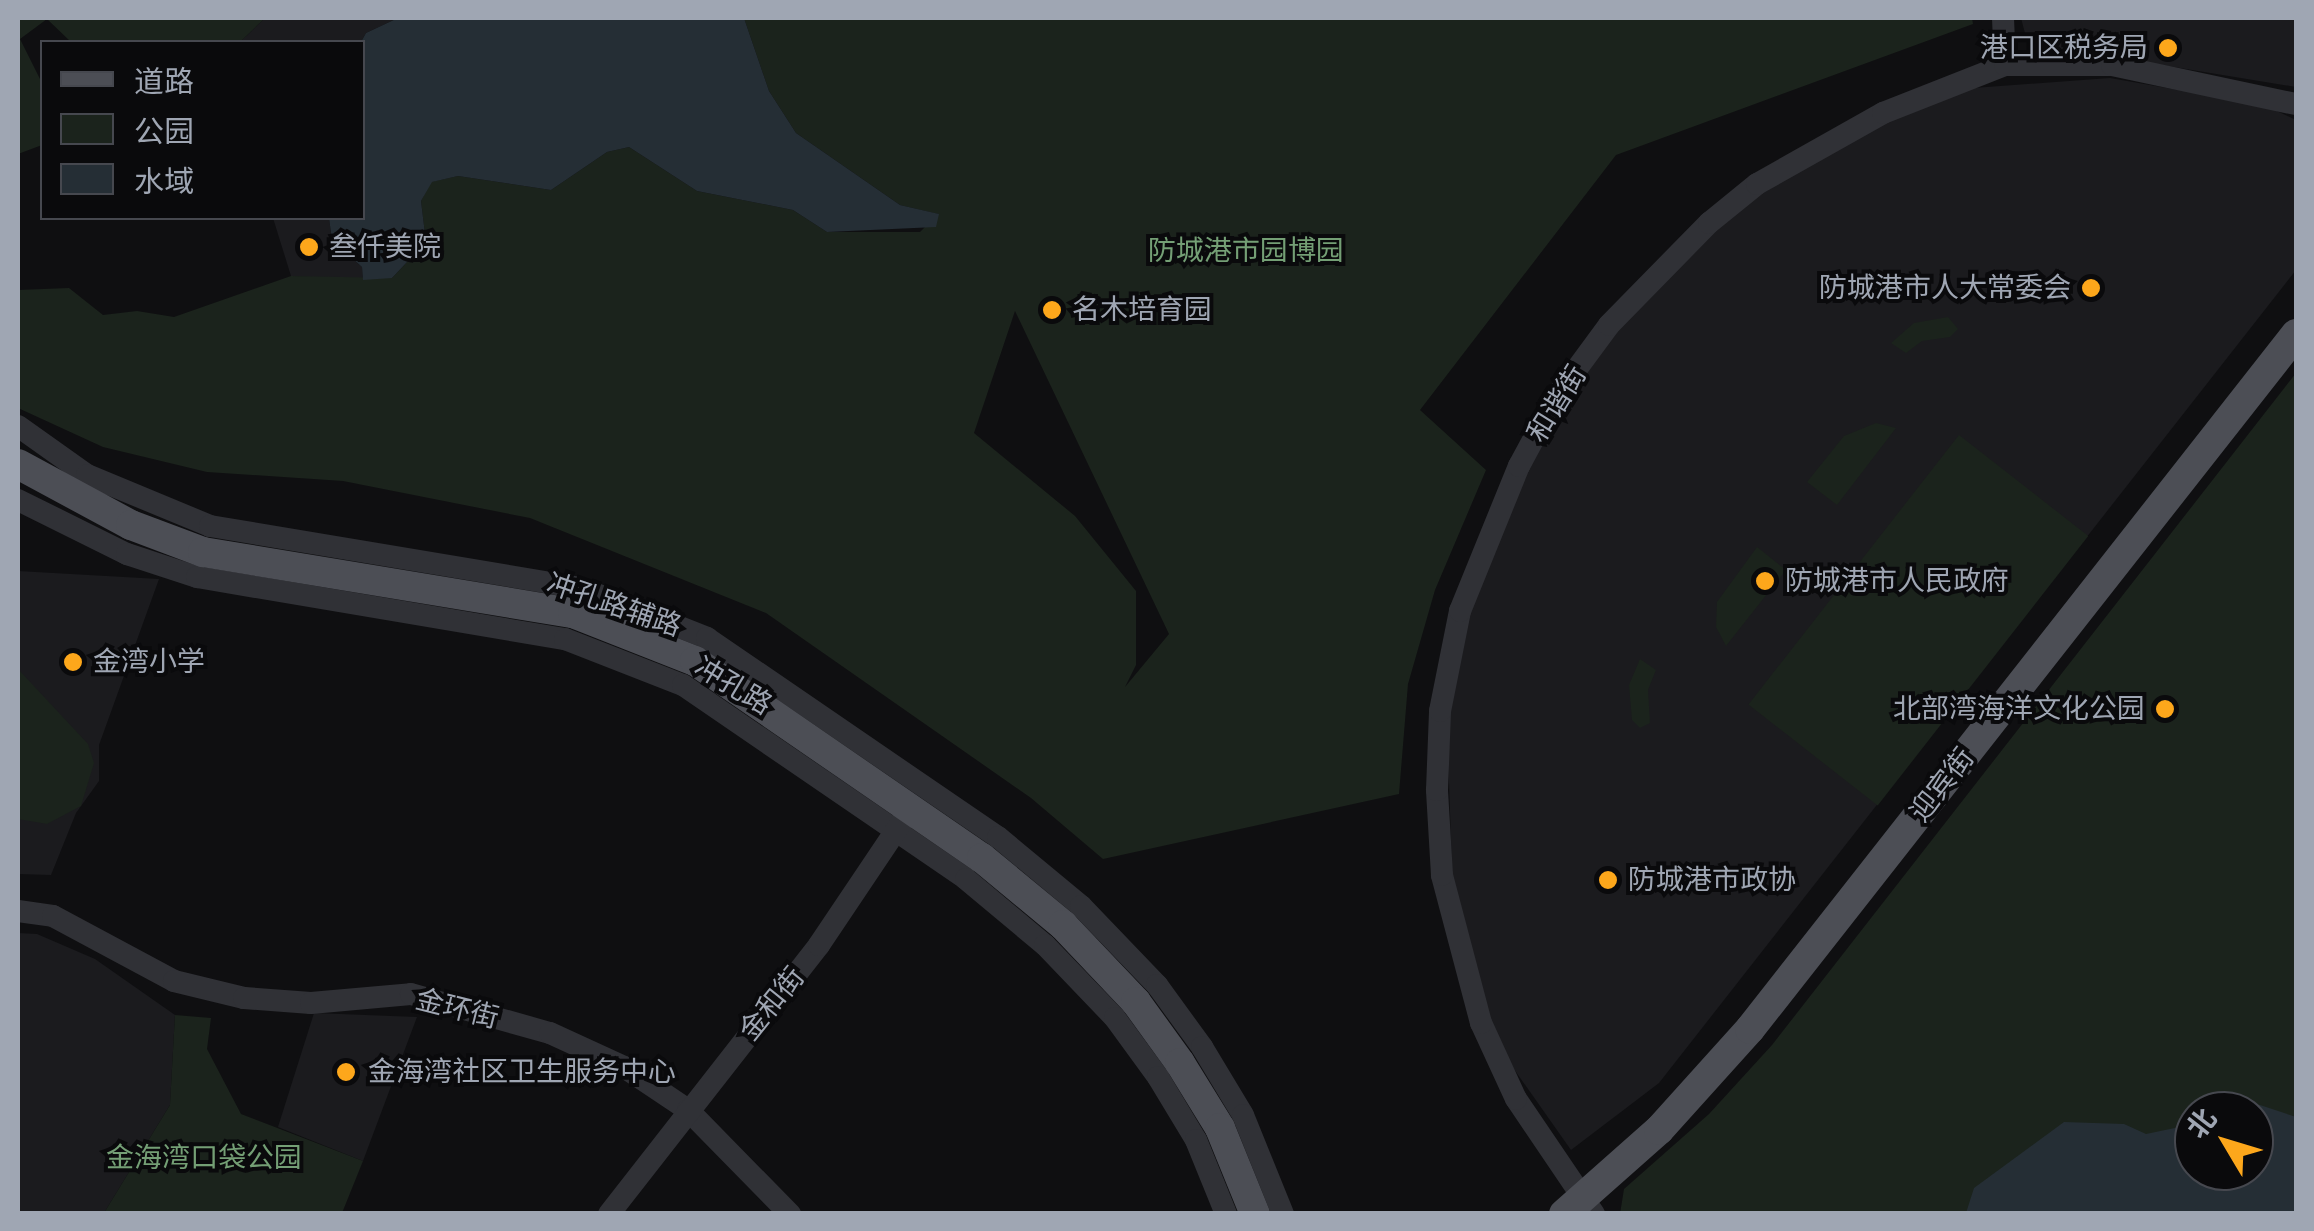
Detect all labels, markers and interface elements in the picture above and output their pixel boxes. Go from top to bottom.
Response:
place label: 港口区税务局 [1980,31,2148,65]
marker: 港口区税务局 [2157,37,2179,59]
legend [40,40,365,220]
text: 道路 [134,64,194,99]
text: 公园 [134,114,194,149]
text: 水域 [134,164,194,199]
place label: 叁仟美院 [329,230,441,264]
park label: 防城港市园博园 [1148,234,1344,268]
marker: 叁仟美院 [298,236,320,258]
place label: 防城港市人大常委会 [1819,271,2071,305]
marker: 防城港市人大常委会 [2080,277,2102,299]
place label: 名木培育园 [1072,293,1212,327]
marker: 名木培育园 [1041,299,1063,321]
street label: 和谐街 [1520,359,1594,449]
place label: 防城港市人民政府 [1785,564,2009,598]
street label: 冲孔路辅路 [542,566,686,644]
marker: 防城港市人民政府 [1754,570,1776,592]
place label: 金湾小学 [93,645,205,679]
street label: 冲孔路 [688,650,778,722]
marker: 金湾小学 [62,651,84,673]
place label: 北部湾海洋文化公园 [1893,692,2145,726]
marker: 北部湾海洋文化公园 [2154,698,2176,720]
street label: 迎宾街 [1903,742,1981,828]
place label: 防城港市政协 [1628,863,1796,897]
marker: 防城港市政协 [1597,869,1619,891]
street label: 金和街 [733,961,811,1047]
street label: 金环街 [412,983,502,1035]
place label: 金海湾社区卫生服务中心 [368,1055,676,1089]
marker: 金海湾社区卫生服务中心 [333,1059,359,1085]
north arrow [2174,1091,2274,1191]
text: 北 [2180,1102,2223,1145]
park label: 金海湾口袋公园 [106,1141,302,1175]

